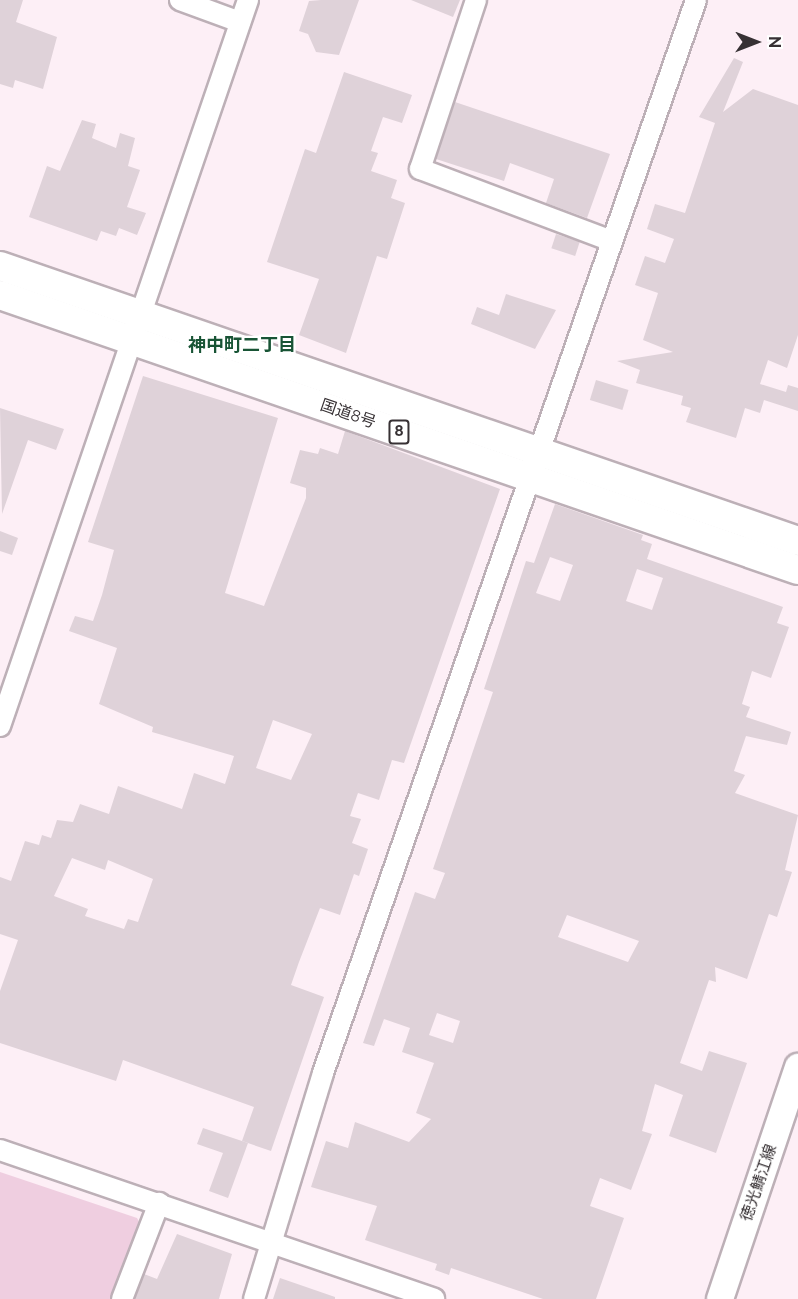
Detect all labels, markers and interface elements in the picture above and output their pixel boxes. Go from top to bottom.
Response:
north arrow [726,12,786,72]
text: N [765,36,784,48]
district label: 神中町二丁目 [188,334,296,356]
street label: 国道8号 [318,396,378,432]
road number: 8 [387,420,411,444]
street label: 徳光鯖江線 [737,1142,781,1224]

